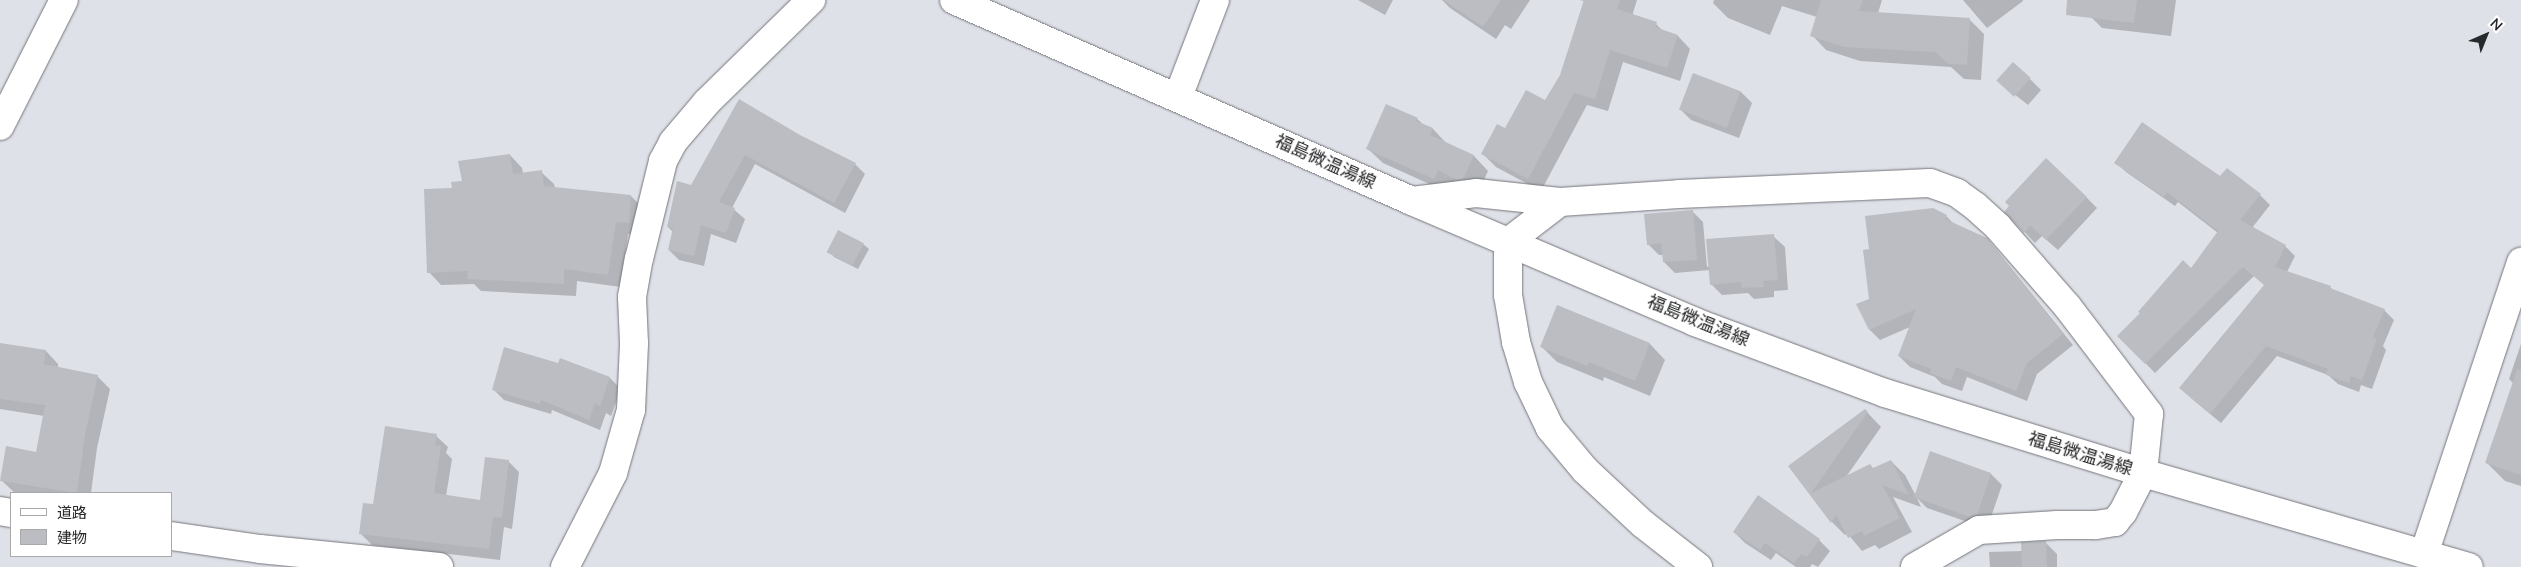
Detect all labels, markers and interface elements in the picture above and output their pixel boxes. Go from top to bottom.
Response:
north arrow [2461,10,2511,60]
text: N [2486,14,2506,34]
street label: 福島微温湯線 [1271,130,1379,194]
street label: 福島微温湯線 [1644,291,1752,351]
street label: 福島微温湯線 [2025,428,2135,480]
legend [10,492,172,557]
text: 道路 [57,503,87,522]
text: 建物 [57,528,87,547]

